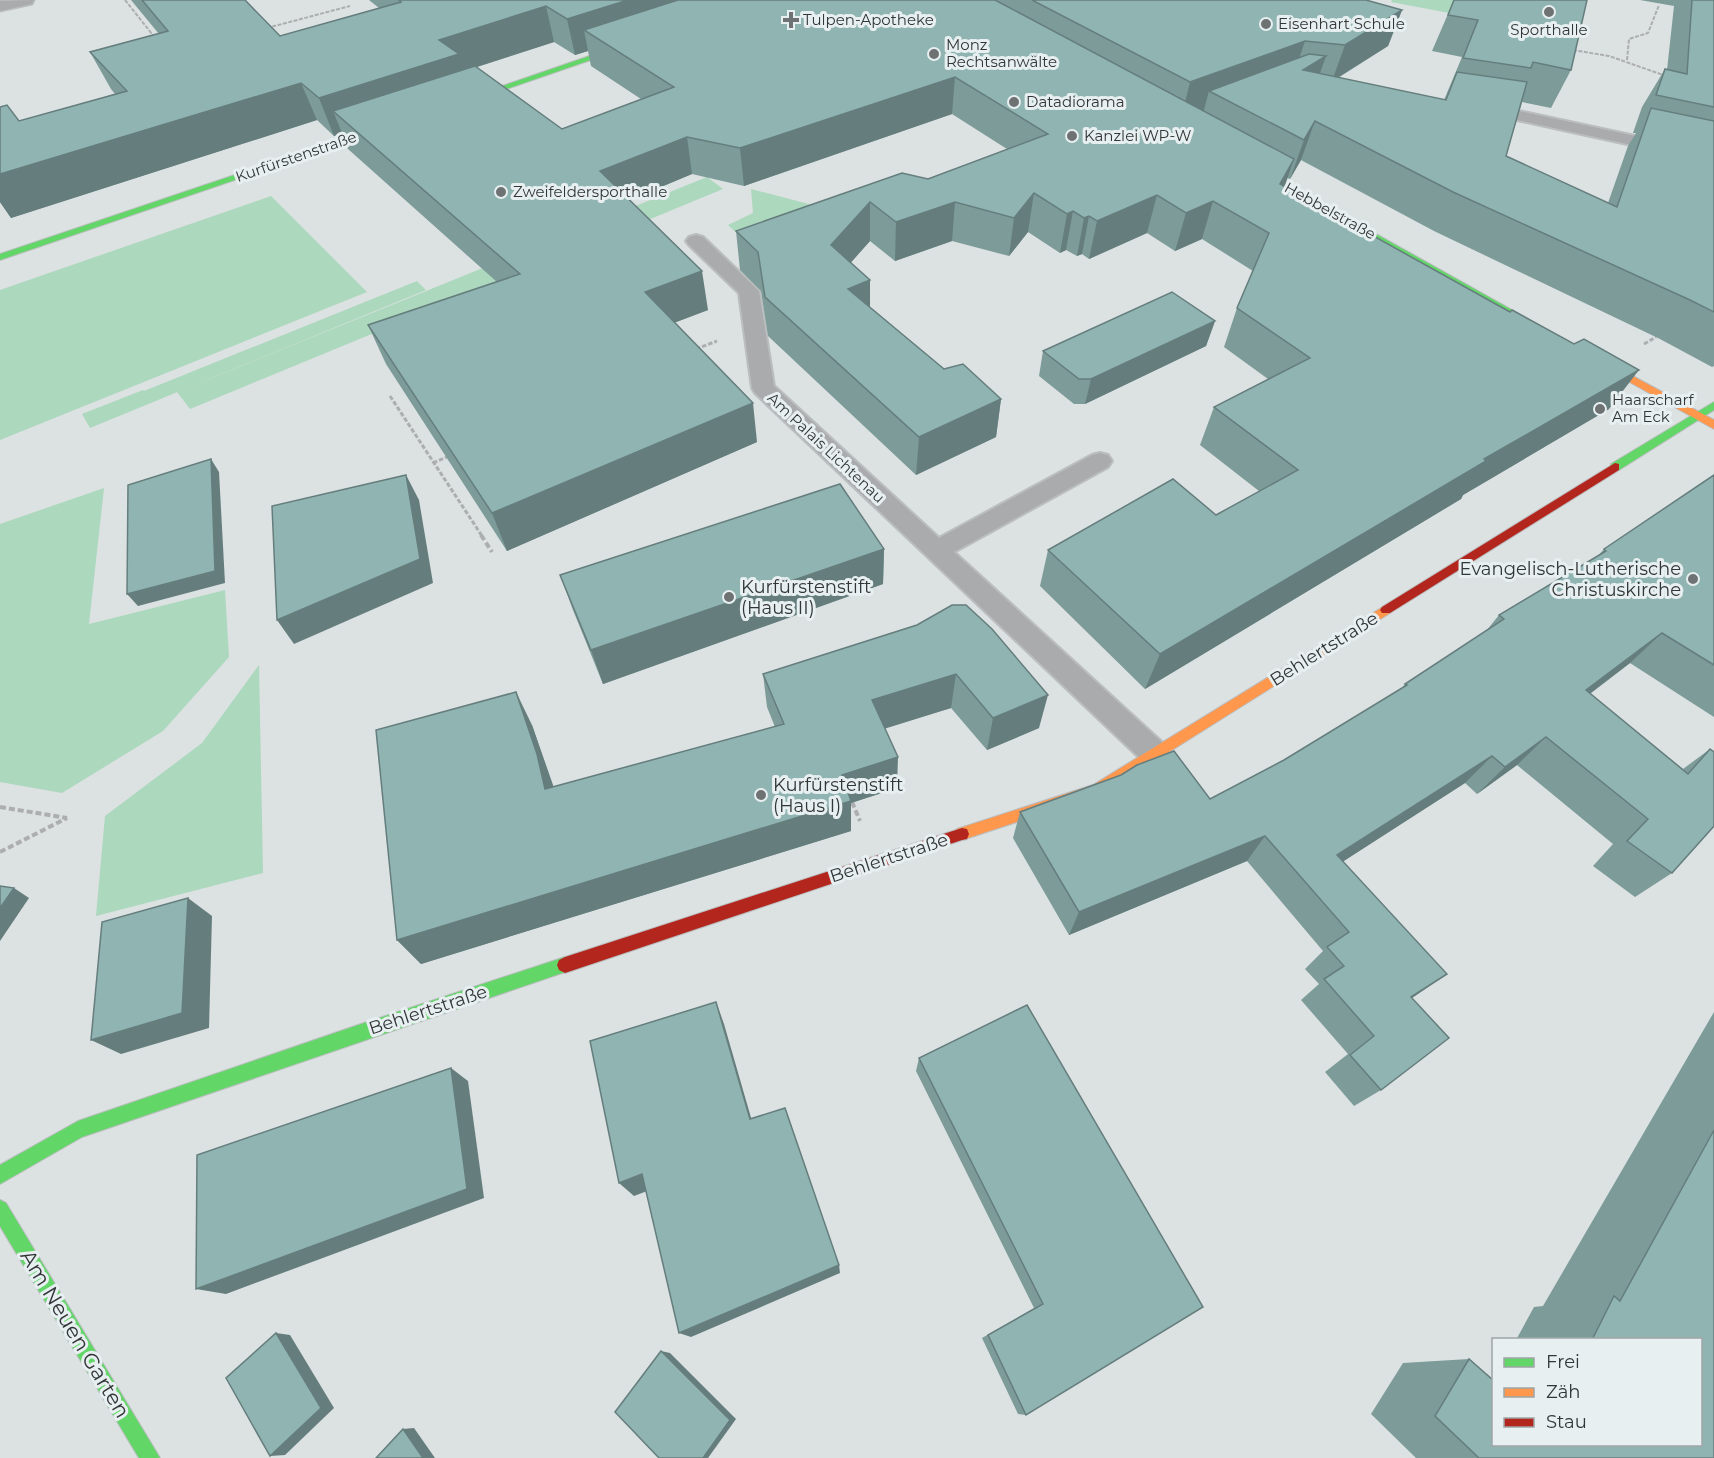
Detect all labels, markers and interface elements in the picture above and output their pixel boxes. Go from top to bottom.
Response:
marker: Sporthalle [1542,5,1556,19]
place label: Tulpen-Apotheke [803,10,934,29]
marker: Tulpen-Apotheke [784,13,798,27]
place label: Eisenhart Schule [1278,14,1405,33]
marker: Eisenhart Schule [1259,17,1273,31]
place label: Sporthalle [1510,20,1588,39]
place label: Monz Rechtsanwälte [946,35,1057,71]
marker: Monz Rechtsanwälte [927,47,941,61]
place label: Datadiorama [1026,92,1125,111]
marker: Datadiorama [1007,95,1021,109]
place label: Kanzlei WP-W [1084,126,1192,145]
street label: Kurfürstenstraße [233,127,359,186]
marker: Kanzlei WP-W [1065,129,1079,143]
street label: Hebbelstraße [1281,178,1379,243]
place label: Zweifeldersporthalle [513,182,667,201]
marker: Zweifeldersporthalle [494,185,508,199]
street label: Am Palais Lichtenau [764,388,889,507]
place label: Haarscharf Am Eck [1612,390,1695,426]
marker: Haarscharf Am Eck [1593,402,1607,416]
place label: Evangelisch-Lutherische Christuskirche [1460,558,1681,601]
marker: Evangelisch-Lutherische Christuskirche [1686,572,1700,586]
place label: Kurfürstenstift (Haus II) [741,576,871,619]
marker: Kurfürstenstift (Haus II) [722,590,736,604]
street label: Behlertstraße [1266,607,1382,691]
place label: Kurfürstenstift (Haus I) [773,774,903,817]
marker: Kurfürstenstift (Haus I) [754,788,768,802]
street label: Behlertstraße [827,828,951,887]
street label: Behlertstraße [366,980,490,1039]
street label: Am Neuen Garten [15,1245,135,1422]
legend [1492,1338,1702,1446]
text: Frei [1546,1351,1580,1373]
text: Zäh [1546,1381,1581,1403]
text: Stau [1546,1411,1587,1433]

